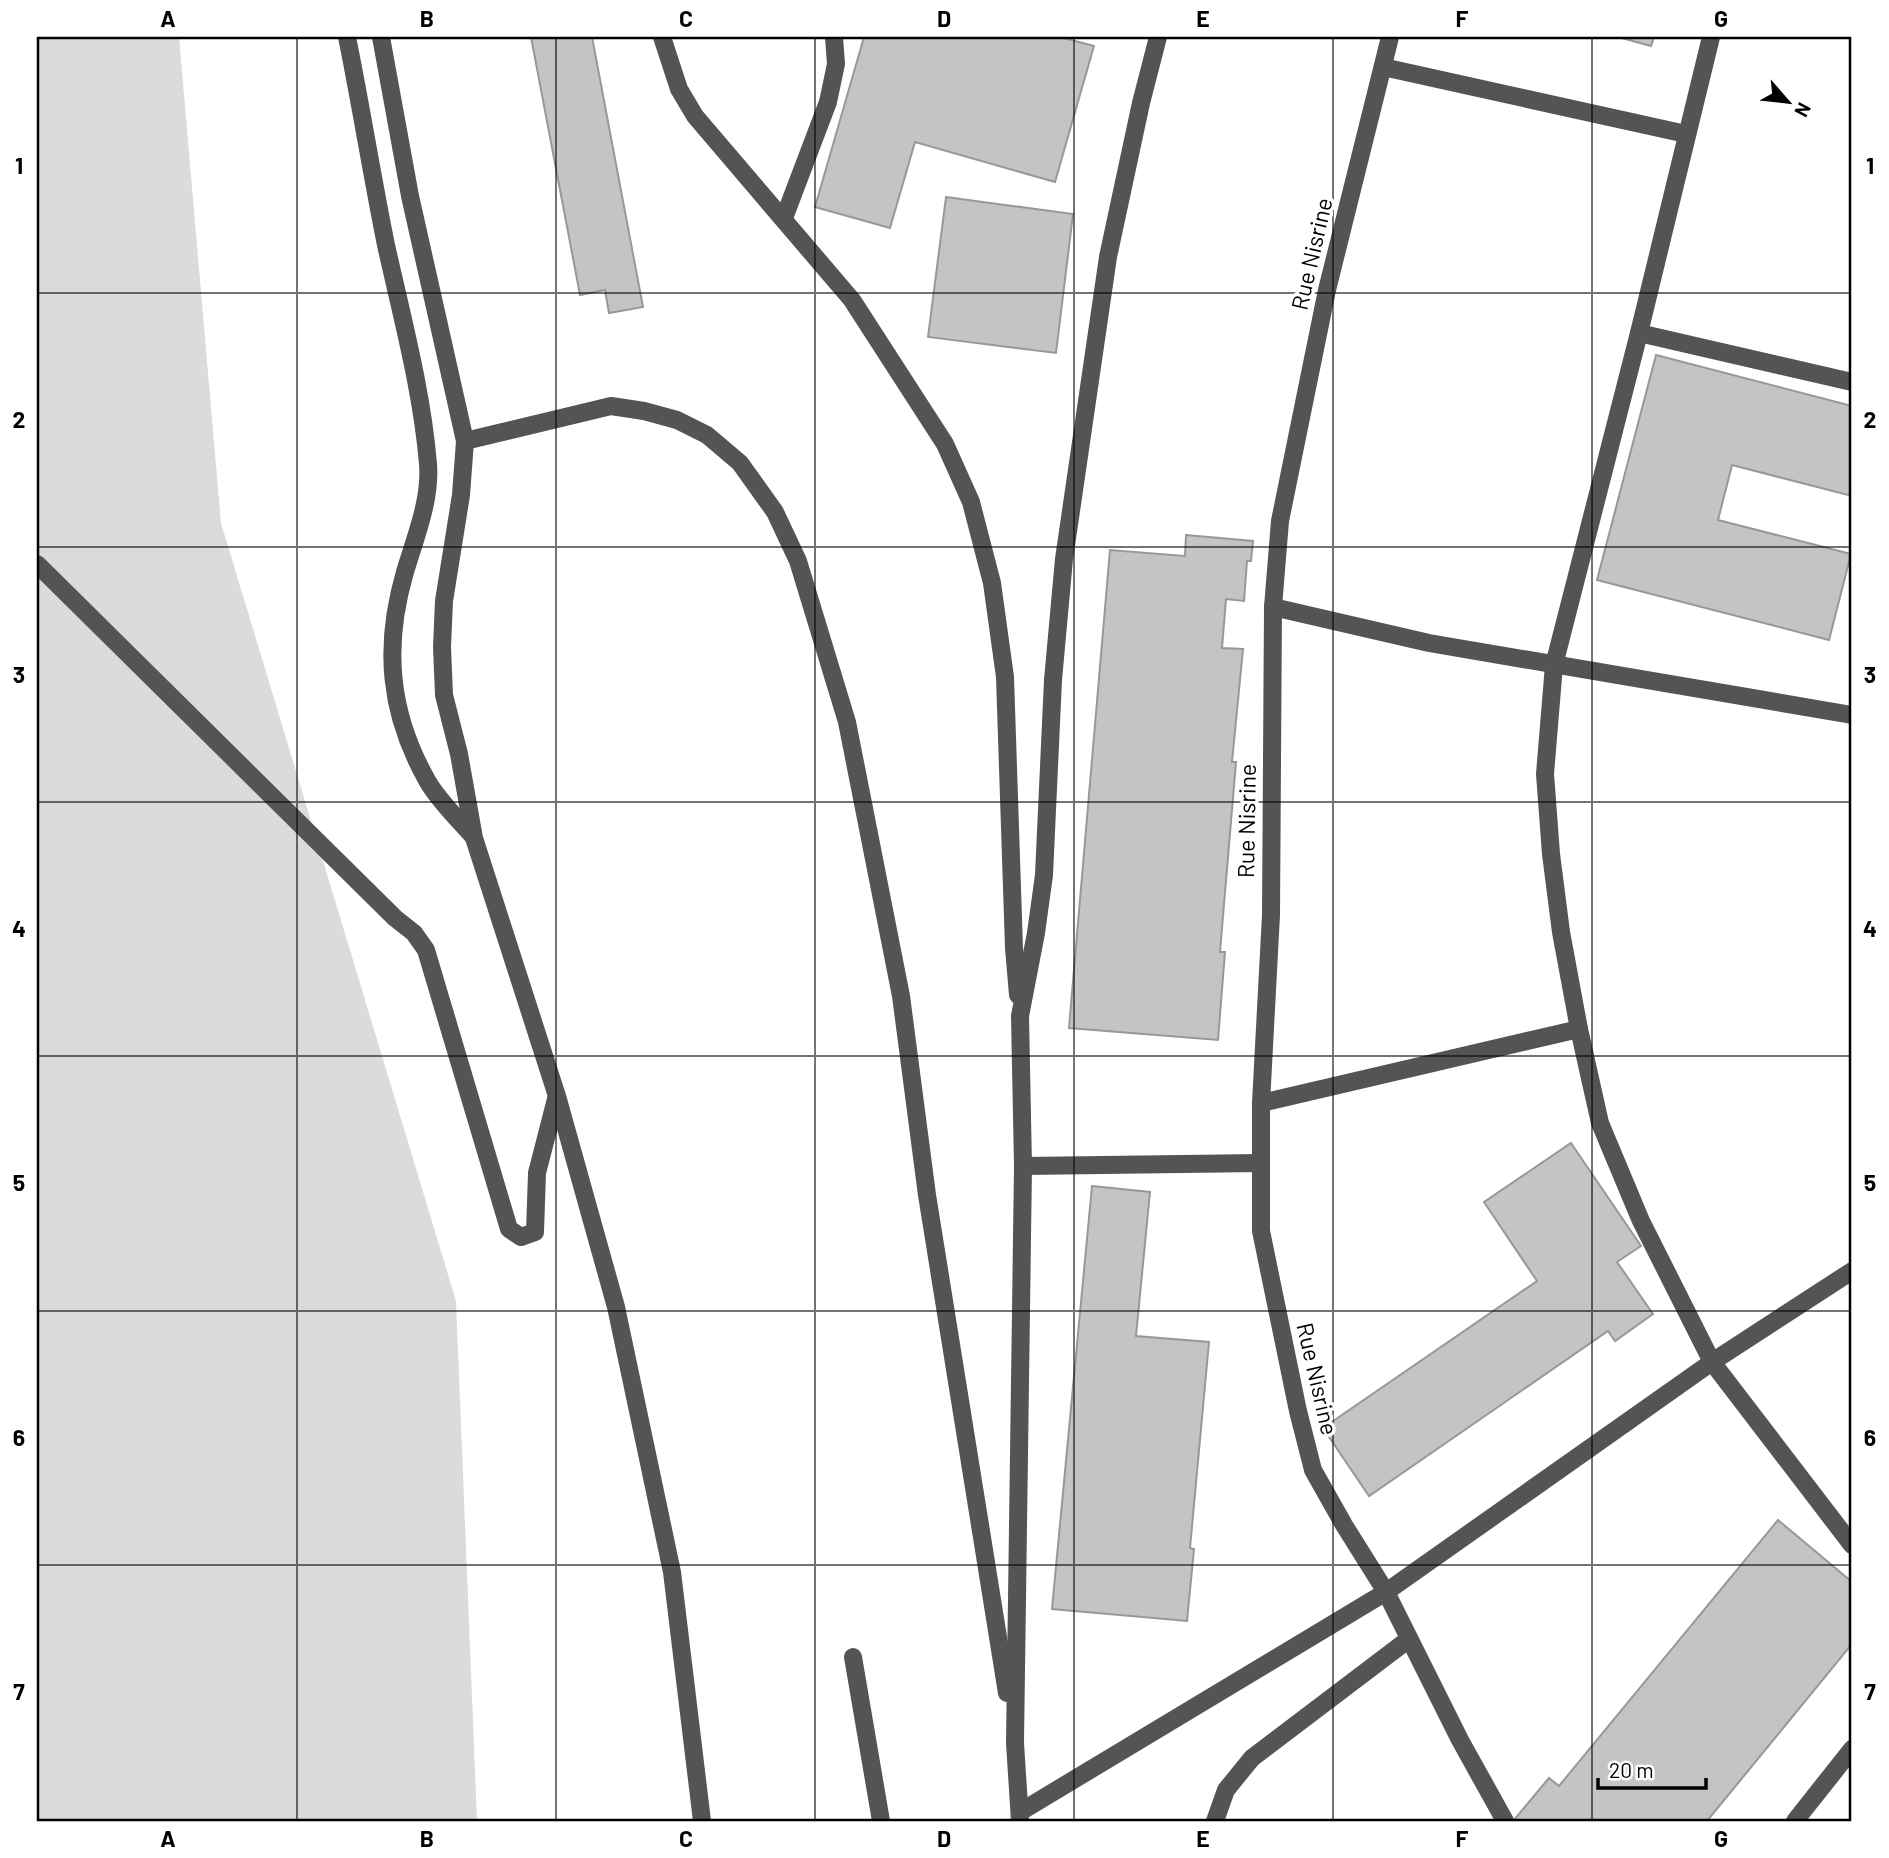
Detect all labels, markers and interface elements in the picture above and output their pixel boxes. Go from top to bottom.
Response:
text: A [160,4,176,32]
text: B [420,4,434,32]
text: C [679,4,693,32]
text: D [937,4,951,32]
text: E [1196,4,1210,32]
text: F [1456,4,1469,32]
text: G [1714,4,1728,32]
north arrow [1752,66,1822,136]
text: N [1790,99,1817,121]
text: 1 [15,151,23,179]
text: 1 [1866,151,1874,179]
street label: Rue Nisrine [1285,195,1338,313]
text: 2 [13,405,25,433]
text: 2 [1864,405,1876,433]
text: 3 [13,660,25,688]
text: 3 [1864,660,1876,688]
street label: Rue Nisrine [1231,764,1261,878]
text: 4 [12,914,26,942]
text: 4 [1863,914,1877,942]
text: 5 [13,1168,25,1196]
text: 5 [1864,1168,1876,1196]
street label: Rue Nisrine [1291,1320,1344,1438]
text: 6 [13,1423,25,1451]
text: 6 [1864,1423,1876,1451]
text: 7 [13,1677,25,1705]
text: 7 [1864,1677,1876,1705]
scale bar [1598,1746,1707,1790]
text: 20 m [1609,1757,1654,1782]
text: A [160,1824,176,1852]
text: B [420,1824,434,1852]
text: C [679,1824,693,1852]
text: D [937,1824,951,1852]
text: E [1196,1824,1210,1852]
text: F [1456,1824,1469,1852]
text: G [1714,1824,1728,1852]

